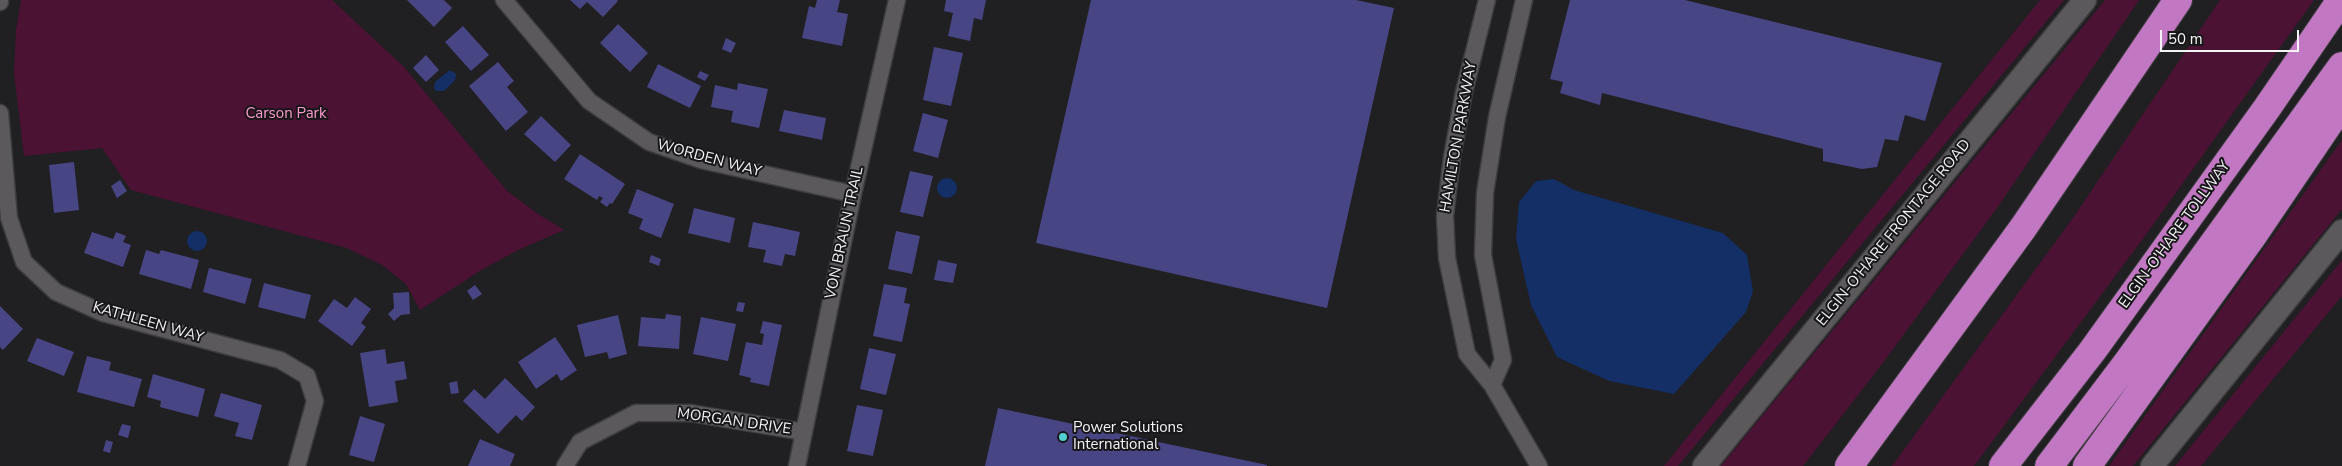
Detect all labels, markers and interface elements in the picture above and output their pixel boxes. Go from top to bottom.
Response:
scale bar [2162,20,2301,52]
text: 50 m [2168,29,2203,49]
street label: HAMILTON PARKWAY [1437,60,1481,214]
park label: Carson Park [246,105,326,123]
street label: WORDEN WAY [655,136,763,182]
street label: ELGIN-O'HARE FRONTAGE ROAD [1813,136,1975,330]
street label: ELGIN-O'HARE TOLLWAY [2116,158,2234,312]
street label: VON BRAUN TRAIL [822,165,868,301]
street label: KATHLEEN WAY [91,299,205,347]
street label: MORGAN DRIVE [676,405,792,439]
place label: Power Solutions International [1073,419,1183,454]
marker: Power Solutions International [1057,431,1069,443]

